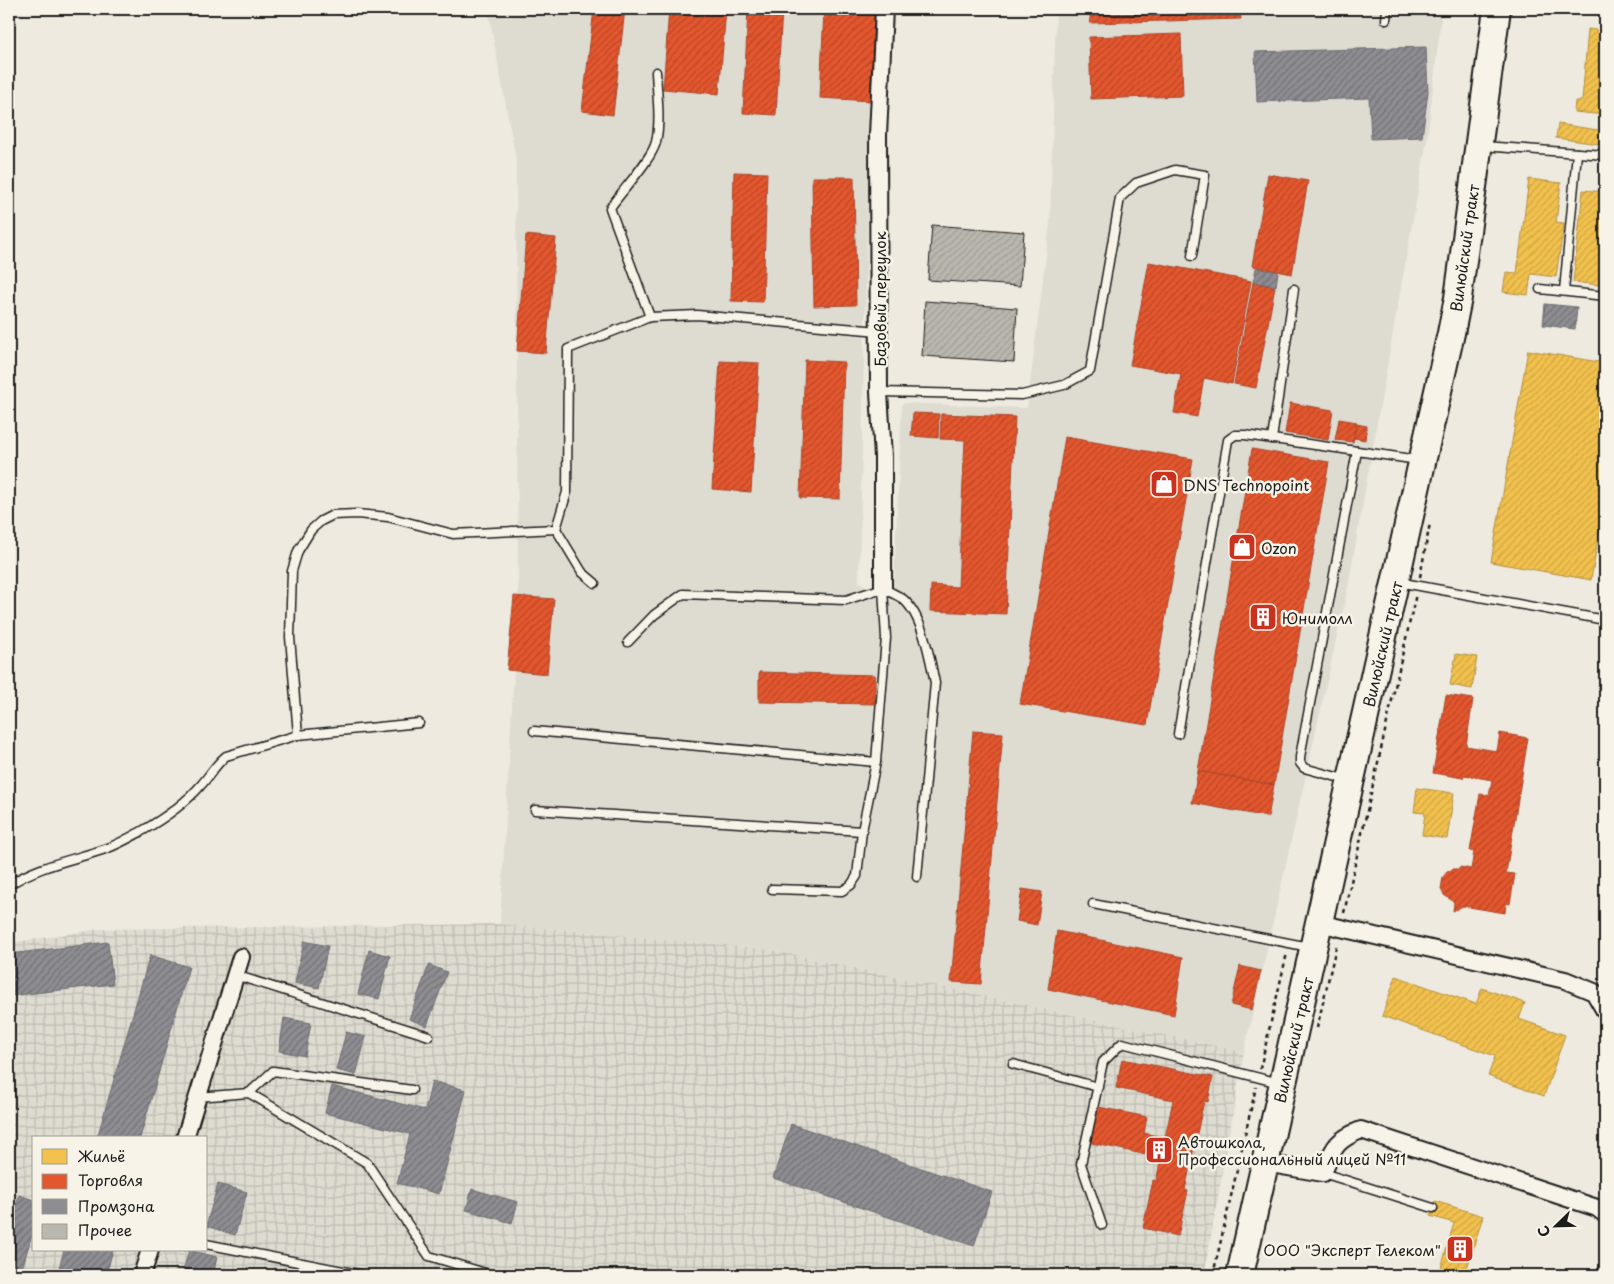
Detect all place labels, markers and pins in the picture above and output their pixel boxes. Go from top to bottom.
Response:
shop icon: DNS Technopoint [1149,469,1179,499]
place label: DNS Technopoint [1183,473,1309,496]
shop icon: Ozon [1227,532,1257,562]
place label: Ozon [1261,536,1297,559]
building icon: Юнимолл [1248,602,1278,632]
place label: Юнимолл [1282,606,1353,629]
place label: Автошкола, Профессиональный лицей №11 [1178,1130,1406,1170]
building icon: Автошкола, Профессиональный лицей №11 [1144,1135,1174,1165]
building icon: ООО "Эксперт Телеком" [1445,1234,1475,1264]
place label: ООО "Эксперт Телеком" [1263,1238,1441,1261]

